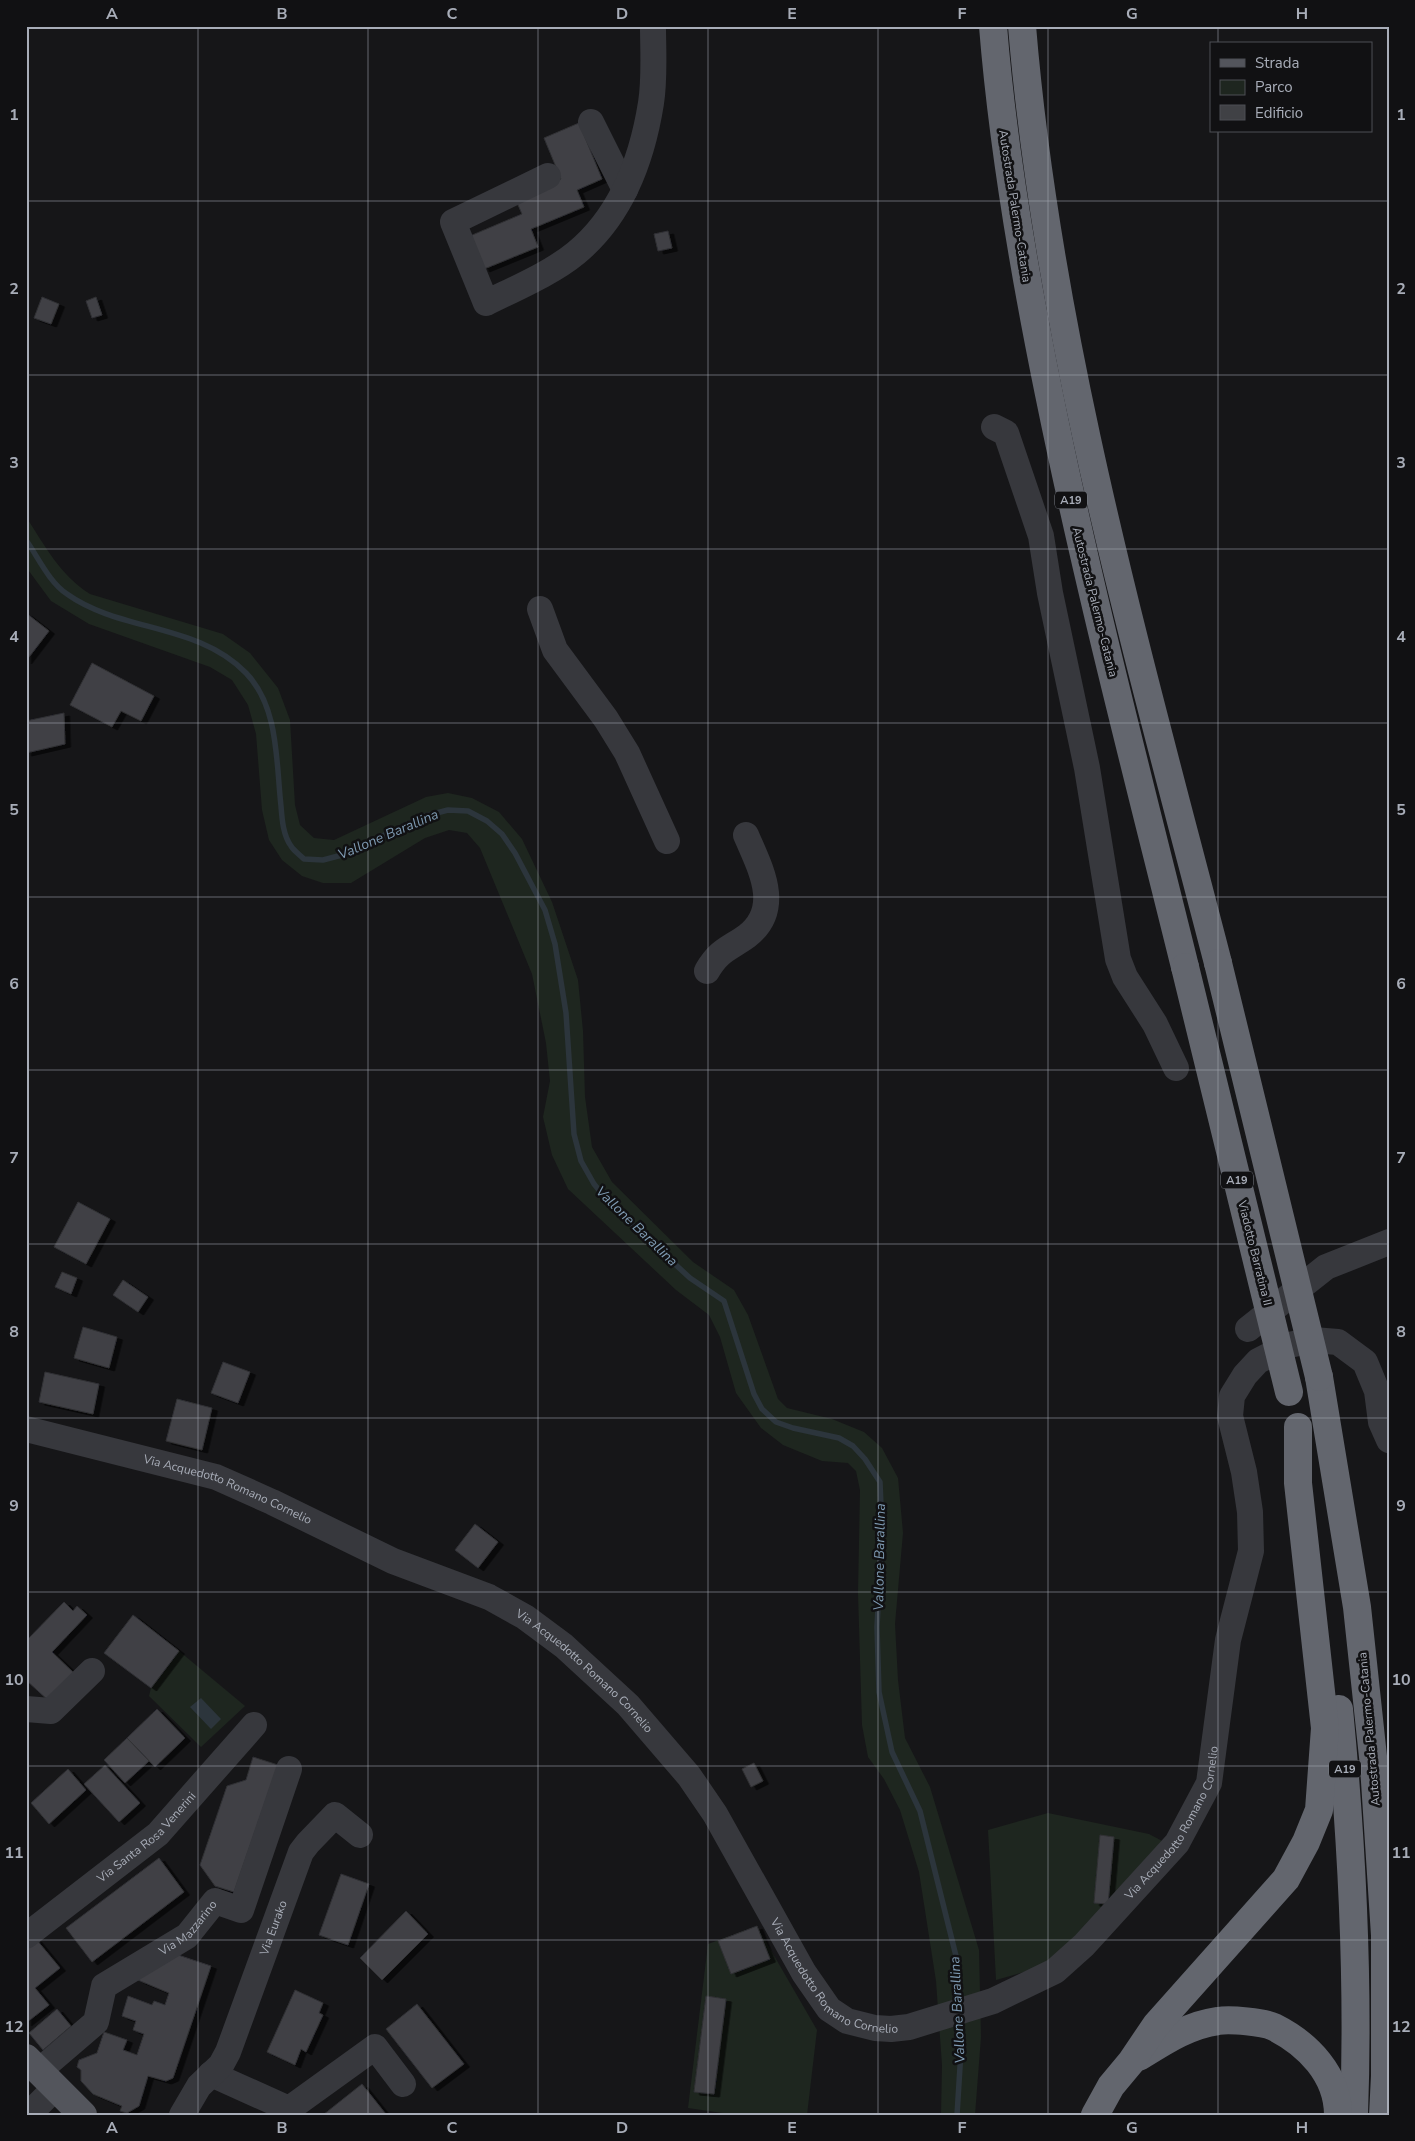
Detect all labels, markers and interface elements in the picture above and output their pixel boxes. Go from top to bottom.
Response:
text: A [106,3,118,25]
text: B [276,3,288,25]
text: C [447,3,458,25]
text: D [616,3,628,25]
text: E [787,3,797,25]
text: F [958,3,967,25]
text: G [1126,3,1138,25]
text: H [1296,3,1308,25]
legend [1210,42,1372,132]
text: Strada [1255,53,1299,73]
text: Parco [1255,77,1293,97]
text: Edificio [1255,103,1303,123]
text: 1 [9,104,19,126]
text: 1 [1396,104,1406,126]
street label: Autostrada Palermo-Catania [995,129,1035,283]
text: 2 [9,278,19,300]
text: 2 [1396,278,1406,300]
text: 3 [9,452,19,474]
text: 3 [1396,452,1406,474]
road number: A19 [1055,492,1087,508]
street label: Autostrada Palermo-Catania [1069,525,1121,679]
text: 4 [9,626,19,648]
text: 4 [1396,626,1406,648]
text: 5 [9,799,19,821]
text: 5 [1396,799,1406,821]
water label: Vallone Barallina [335,805,441,864]
text: 6 [9,973,19,995]
text: 6 [1396,973,1406,995]
text: 7 [9,1147,19,1169]
text: 7 [1396,1147,1406,1169]
road number: A19 [1221,1172,1253,1188]
water label: Vallone Barallina [591,1182,682,1271]
street label: Viadotto Barratina II [1234,1198,1276,1307]
text: 8 [9,1321,19,1343]
text: 8 [1396,1321,1406,1343]
street label: Via Acquedotto Romano Cornelio [141,1451,315,1528]
text: 9 [9,1495,19,1517]
text: 9 [1396,1495,1406,1517]
water label: Vallone Barallina [869,1503,890,1611]
street label: Via Acquedotto Romano Cornelio [512,1605,657,1736]
street label: Autostrada Palermo-Catania [1354,1652,1384,1806]
text: 10 [4,1669,24,1691]
text: 10 [1391,1669,1411,1691]
street label: Via Acquedotto Romano Cornelio [1121,1745,1222,1904]
road number: A19 [1329,1760,1361,1778]
street label: Via Santa Rosa Venerini [93,1789,199,1887]
text: 11 [4,1842,24,1864]
text: 11 [1391,1842,1411,1864]
street label: Via Mazzarino [155,1897,221,1960]
street label: Via Eurako [256,1898,291,1958]
street label: Via Acquedotto Romano Cornelio [766,1914,899,2037]
water label: Vallone Barallina [945,1956,970,2064]
text: 12 [4,2016,24,2038]
text: 12 [1391,2016,1411,2038]
text: A [106,2117,118,2139]
text: B [276,2117,288,2139]
text: C [447,2117,458,2139]
text: D [616,2117,628,2139]
text: E [787,2117,797,2139]
text: F [958,2117,967,2139]
text: G [1126,2117,1138,2139]
text: H [1296,2117,1308,2139]

